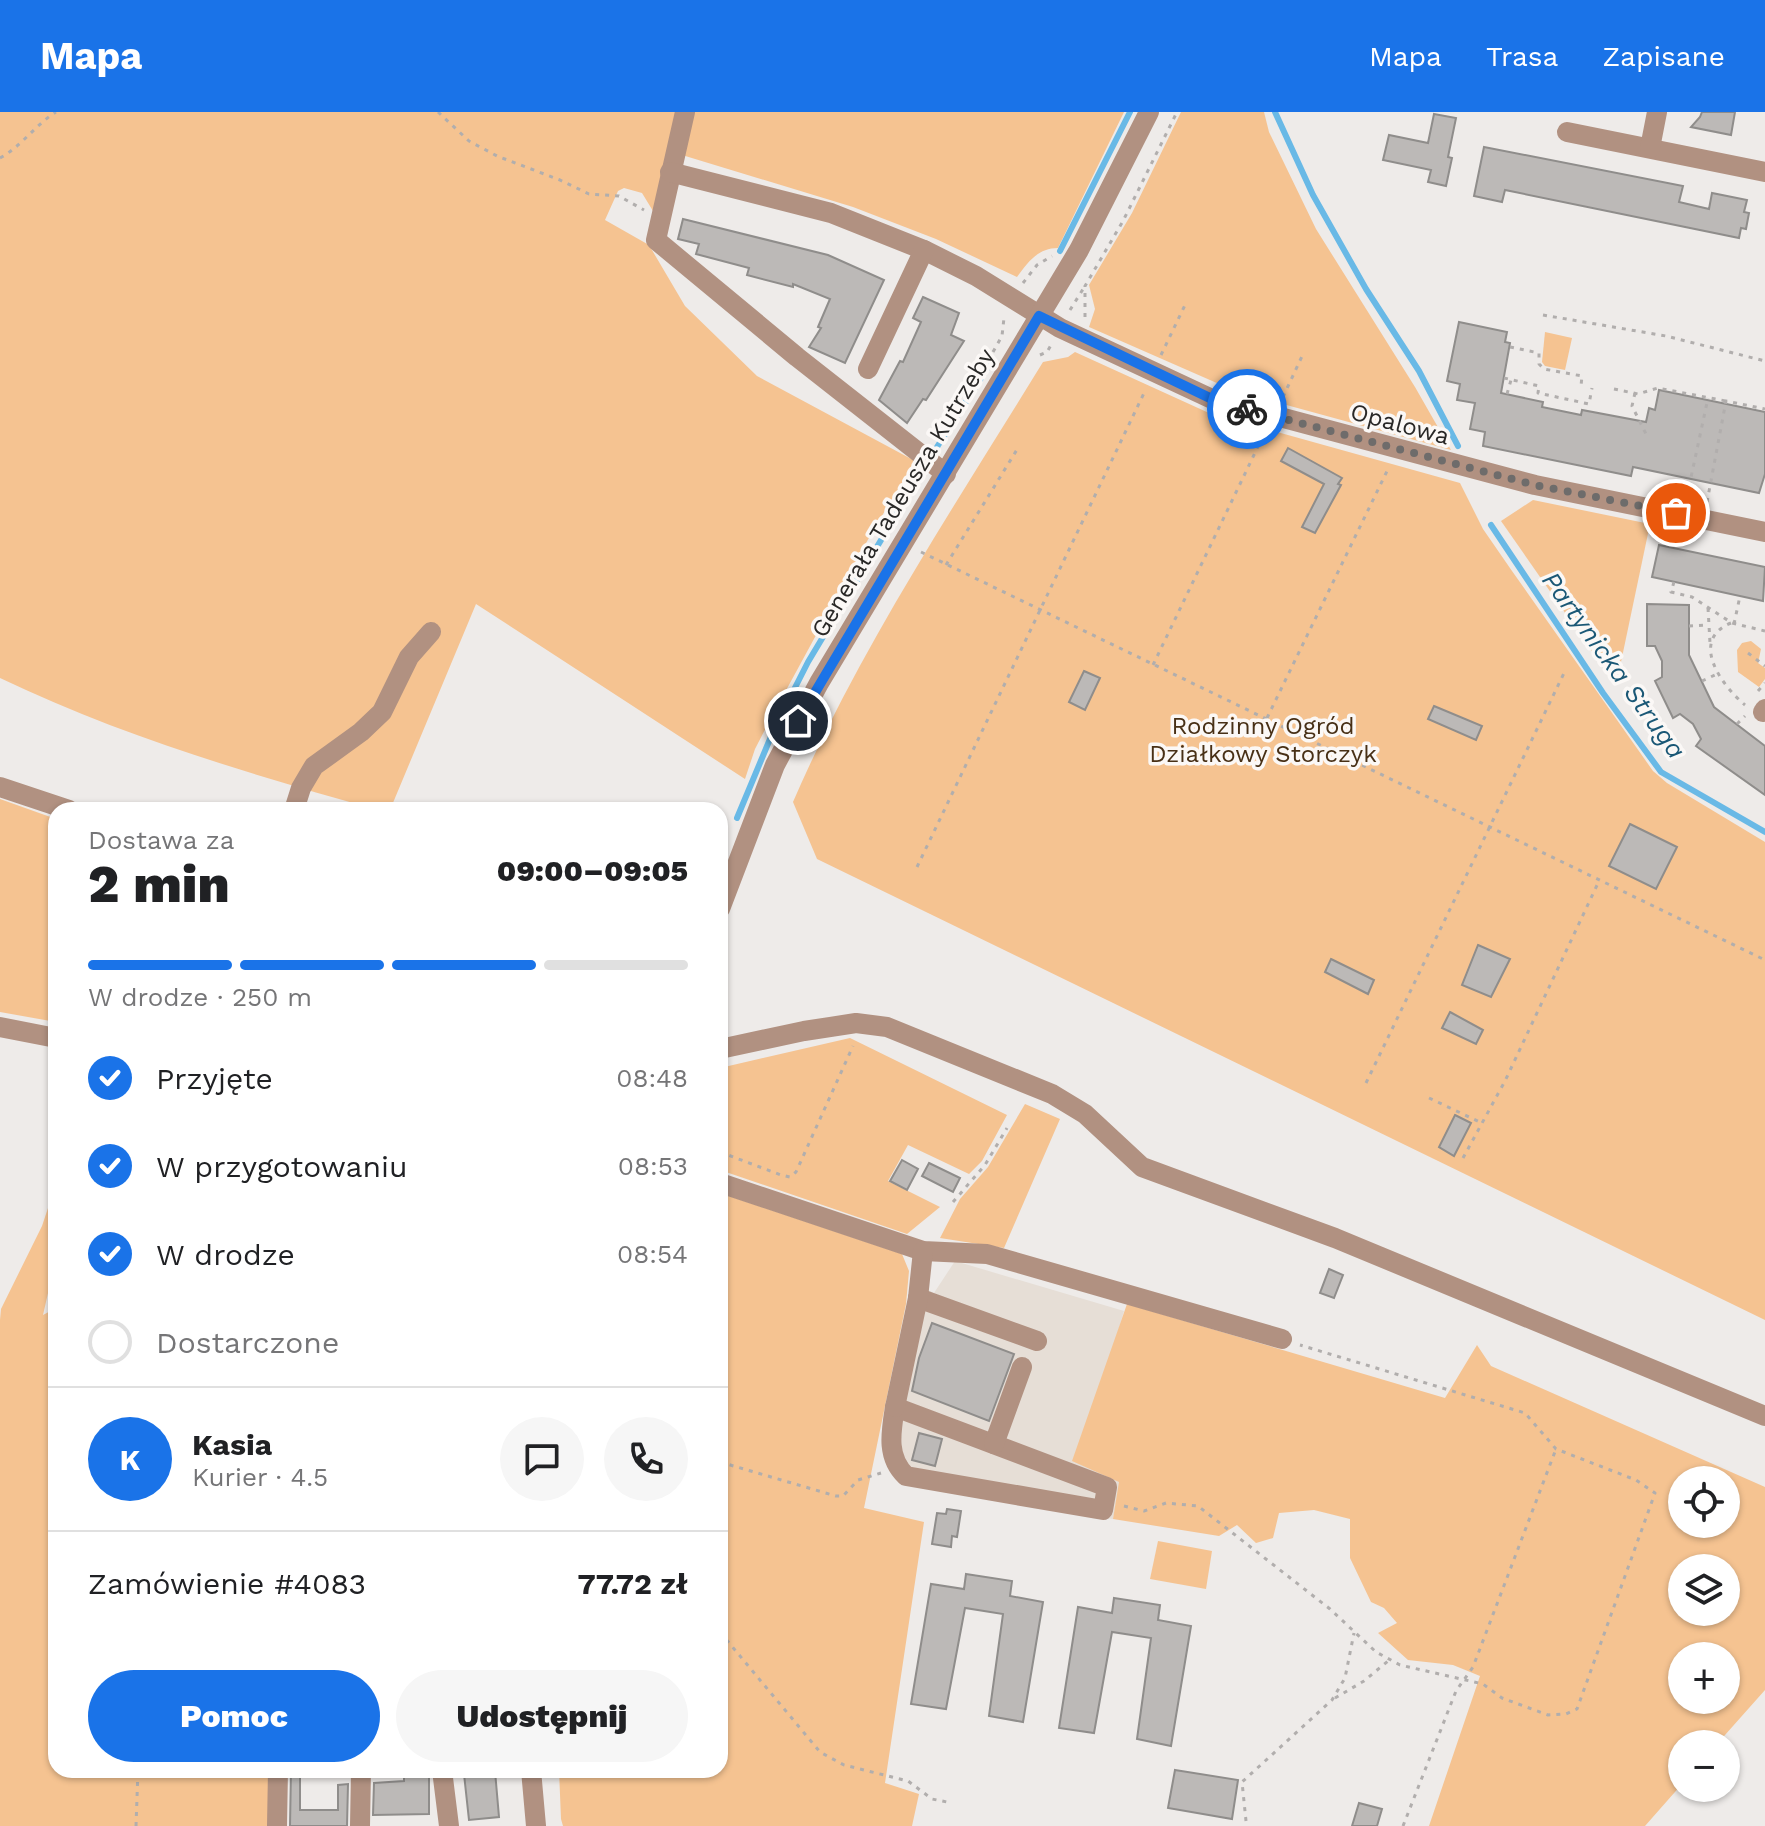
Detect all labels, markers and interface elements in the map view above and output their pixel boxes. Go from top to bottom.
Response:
text: Mapa [40,34,142,78]
text: Mapa [1369,40,1442,73]
text: Trasa [1486,40,1558,73]
text: Zapisane [1602,40,1725,73]
street label: Generała Tadeusza Kutrzeby [806,343,1001,642]
courier [1207,369,1287,449]
icon: bike [1225,387,1269,431]
street label: Opalowa [1347,397,1453,451]
pin [1642,479,1710,547]
icon: bag [1654,491,1698,535]
water label: Partynicka Struga [1536,566,1692,764]
pin [764,687,832,755]
icon: home [776,699,820,743]
park label: Rodzinny Ogród Działkowy Storczyk [1149,712,1377,768]
text: Dostawa za [88,825,234,855]
text: 09:00–09:05 [497,853,688,888]
text: 2 min [88,854,230,915]
text: W drodze · 250 m [88,982,312,1012]
icon: check [88,1056,132,1100]
text: Przyjęte [156,1061,273,1096]
text: 08:48 [616,1063,688,1093]
icon: check [88,1144,132,1188]
text: W przygotowaniu [156,1149,407,1184]
text: 08:53 [618,1151,688,1181]
icon: check [88,1232,132,1276]
text: W drodze [156,1237,295,1272]
text: 08:54 [617,1239,688,1269]
text: Dostarczone [156,1325,339,1360]
button: chat [500,1417,584,1501]
button: phone [604,1417,688,1501]
text: Kasia [192,1427,272,1462]
text: K [120,1442,140,1477]
text: Kurier · 4.5 [192,1462,328,1492]
map controls [1668,1466,1740,1802]
button: locate [1668,1466,1740,1538]
button: layers [1668,1554,1740,1626]
text: Zamówienie #4083 [88,1566,366,1601]
text: 77.72 zł [578,1566,688,1601]
button: + [1668,1642,1740,1714]
button: Pomoc [88,1670,380,1762]
button: Udostępnij [396,1670,688,1762]
button: − [1668,1730,1740,1802]

